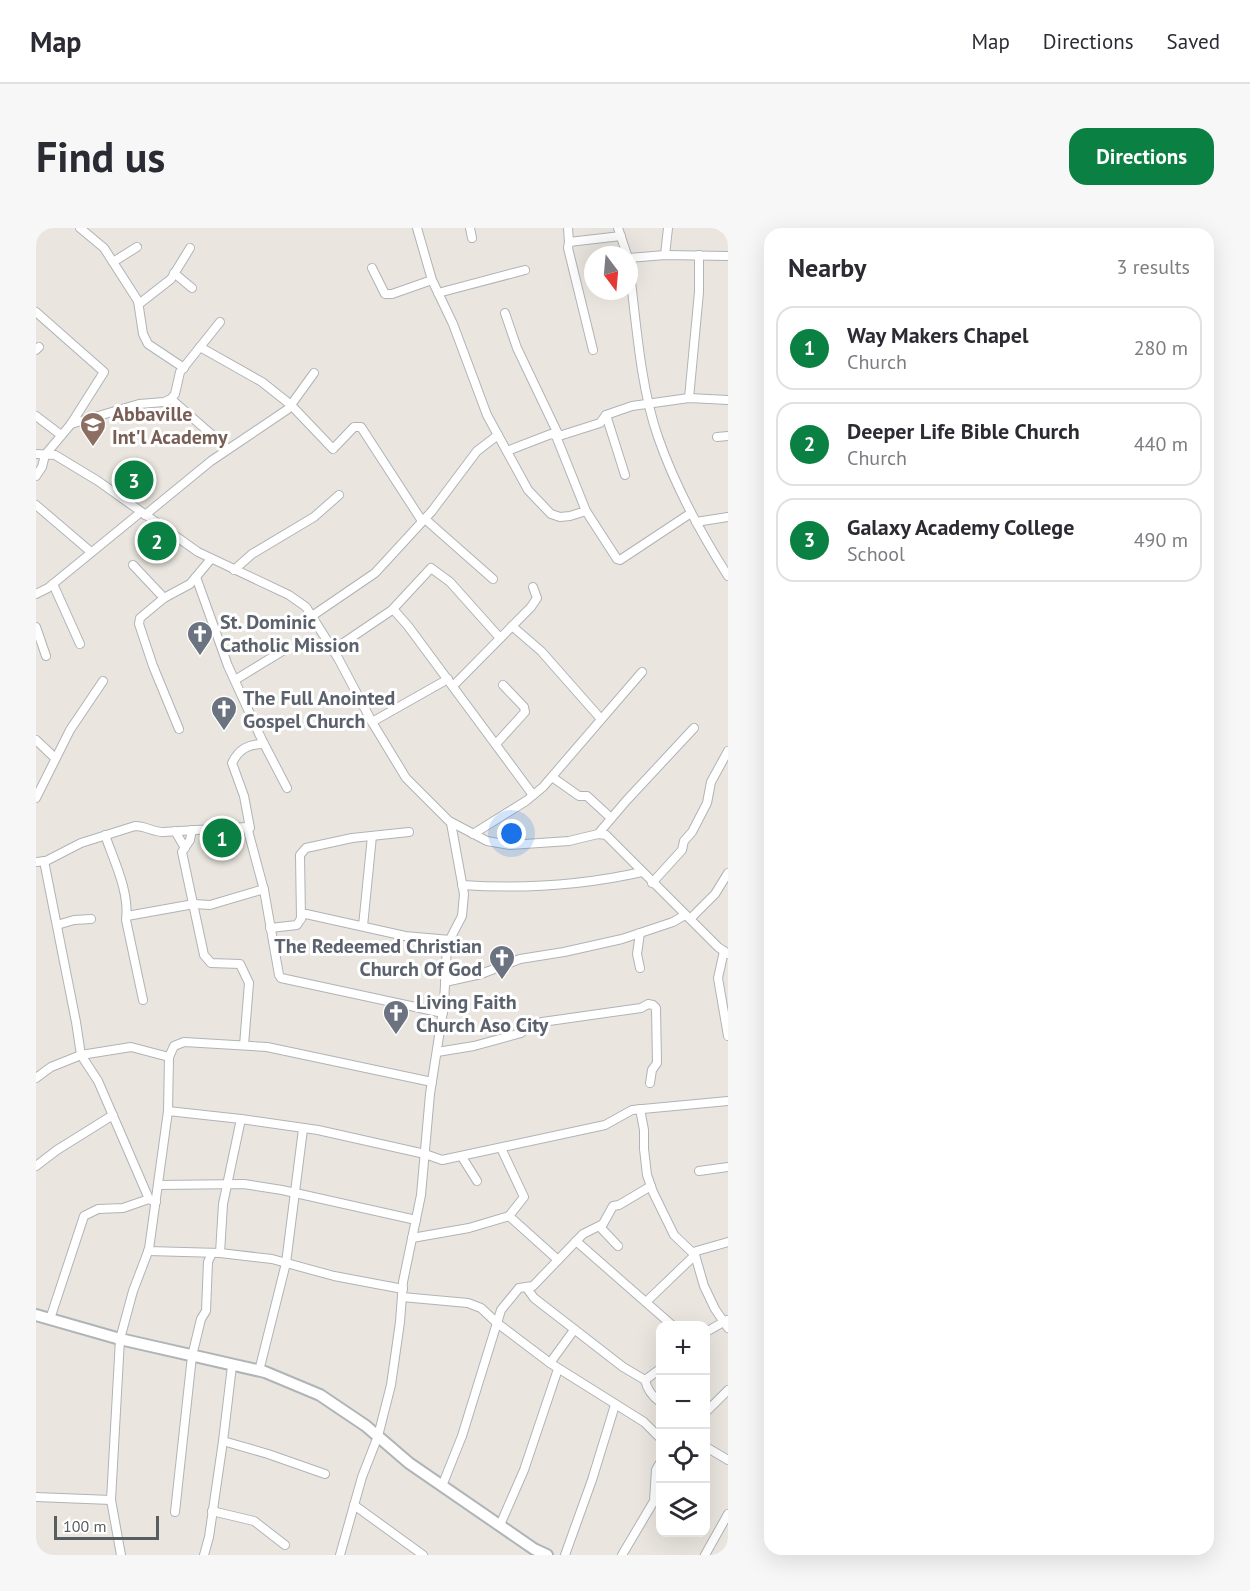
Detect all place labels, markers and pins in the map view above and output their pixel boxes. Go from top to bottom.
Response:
place label: Abbaville Int'l Academy [112,401,228,450]
school or university icon: Abbaville Int'l Academy [78,410,108,448]
pin: 3 [114,458,154,502]
pin: 2 [138,518,176,564]
place label: St. Dominic Catholic Mission [220,609,359,658]
church icon: St. Dominic Catholic Mission [185,619,215,657]
place label: The Full Anointed Gospel Church [243,685,395,734]
church icon: The Full Anointed Gospel Church [209,694,239,732]
pin: 1 [202,816,242,860]
place label: The Redeemed Christian Church Of God [274,933,482,982]
church icon: The Redeemed Christian Church Of God [487,943,517,981]
place label: Living Faith Church Aso City [416,989,549,1038]
church icon: Living Faith Church Aso City [381,998,411,1036]

